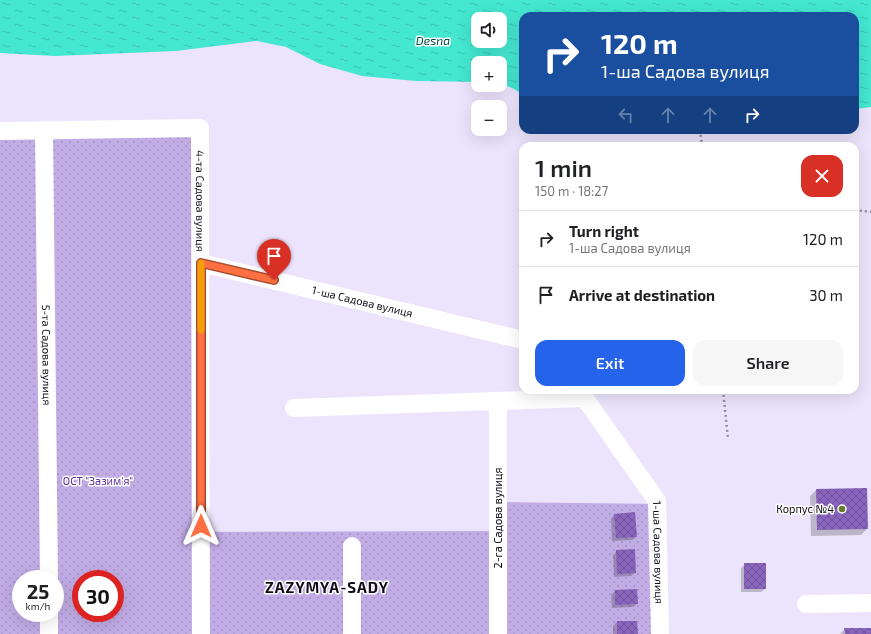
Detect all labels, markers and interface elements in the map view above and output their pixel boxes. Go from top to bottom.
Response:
map controls [471,12,507,136]
button: sound [471,12,507,48]
text: 120 m [601,26,678,60]
icon: right [535,28,587,80]
water label: Desna [416,33,450,47]
button: + [471,56,507,92]
text: 1-ша Садова вулиця [601,60,770,82]
button: − [471,100,507,136]
icon: left [615,104,637,126]
icon: ahead [657,104,679,126]
icon: ahead [699,104,721,126]
icon: right [741,104,763,126]
street label: 4-та Садова вулиця [193,150,207,252]
text: 1 min [535,153,592,182]
button: close [801,155,843,197]
text: 150 m · 18:27 [535,183,608,199]
text: Turn right [569,222,639,240]
icon: right [535,228,557,250]
text: 120 m [803,230,843,248]
pin [257,239,291,280]
text: 1-ша Садова вулиця [569,240,691,256]
icon: arrive [263,245,285,267]
street label: 1-ша Садова вулиця [311,283,414,319]
icon: arrive [535,284,557,306]
text: Arrive at destination [569,286,715,304]
text: 30 m [809,286,843,304]
street label: 5-та Садова вулиця [40,305,54,405]
button: Exit [535,340,685,386]
button: Share [693,340,843,386]
street label: 2-га Садова вулиця [491,467,505,569]
park label: ОСТ "Зазим'я" [63,474,133,487]
street label: 1-ша Садова вулиця [651,501,666,604]
place label: Корпус №4 [776,502,834,516]
marker: Корпус №4 [837,504,847,514]
position arrow [180,505,222,547]
speed limit sign: 30 [72,570,124,622]
district label: ZAZYMYA-SADY [265,578,389,596]
text: 25 [27,579,49,603]
text: km/h [26,600,50,612]

